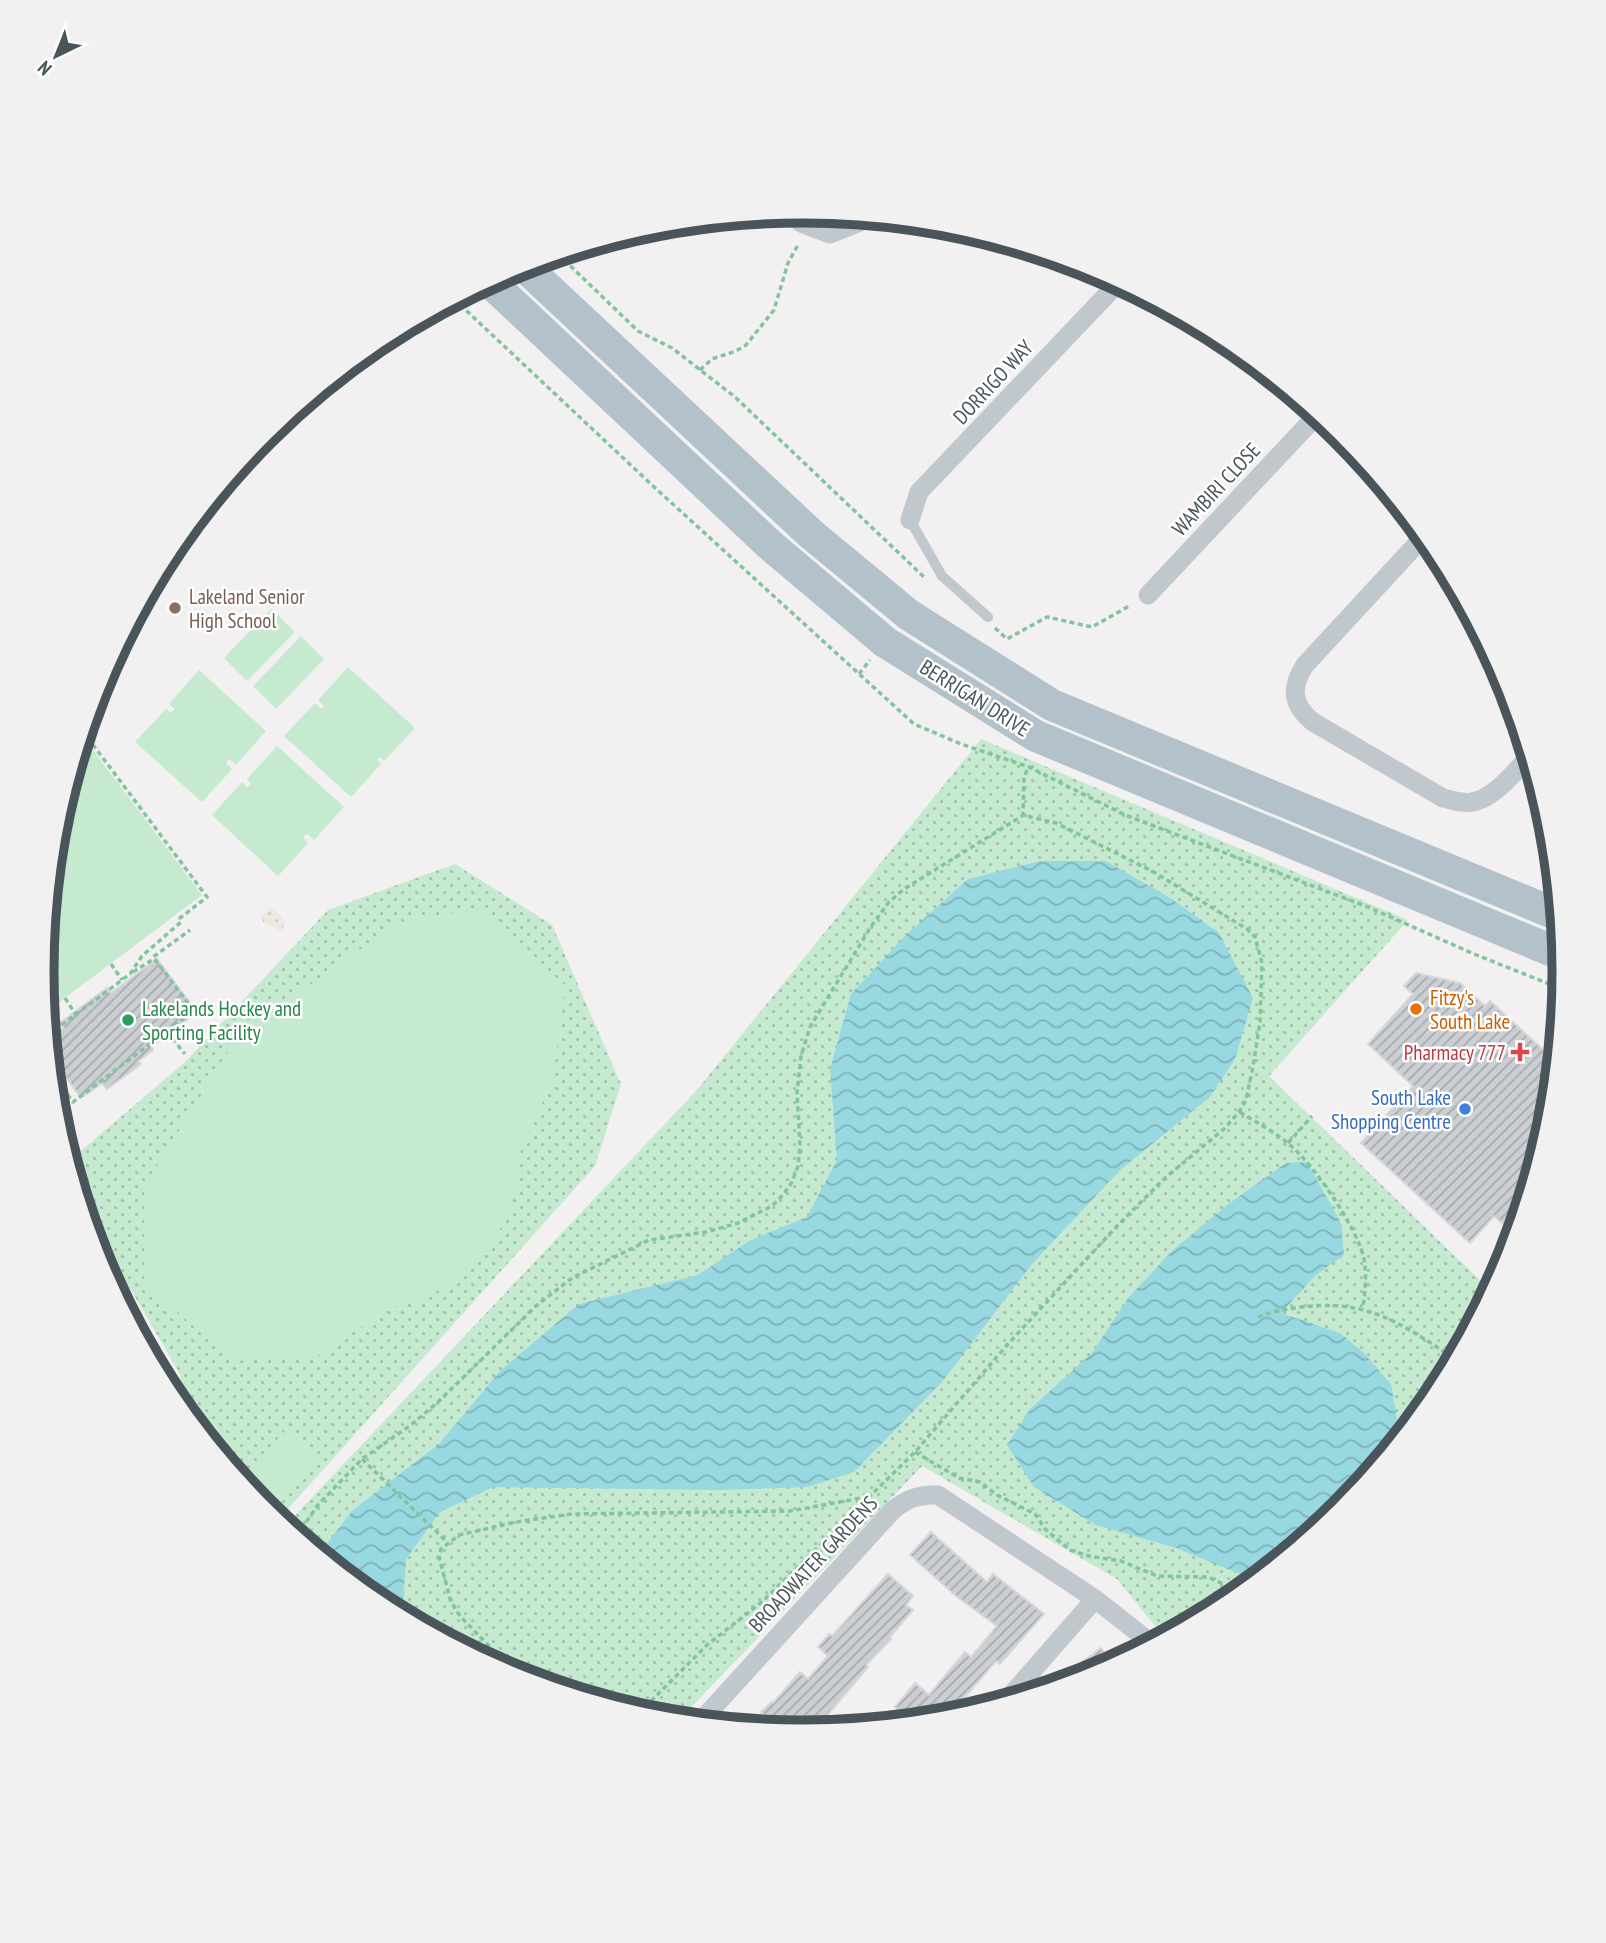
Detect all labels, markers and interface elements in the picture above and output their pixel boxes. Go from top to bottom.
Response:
north arrow [21,21,91,91]
text: N [32,56,56,81]
street label: DORRIGO WAY [947,334,1039,430]
street label: WAMBIRI CLOSE [1166,437,1266,541]
place label: Lakeland Senior High School [189,583,305,634]
marker: Lakeland Senior High School [167,600,183,616]
street label: BERRIGAN DRIVE [915,654,1035,742]
place label: Fitzy's South Lake [1430,984,1510,1035]
place label: Lakelands Hockey and Sporting Facility [142,995,301,1046]
marker: Fitzy's South Lake [1408,1001,1424,1017]
marker: Lakelands Hockey and Sporting Facility [120,1012,136,1028]
place label: Pharmacy 777 [1404,1039,1506,1066]
marker: Pharmacy 777 [1512,1044,1528,1060]
place label: South Lake Shopping Centre [1331,1084,1451,1135]
marker: South Lake Shopping Centre [1457,1101,1473,1117]
street label: BROADWATER GARDENS [743,1490,883,1638]

